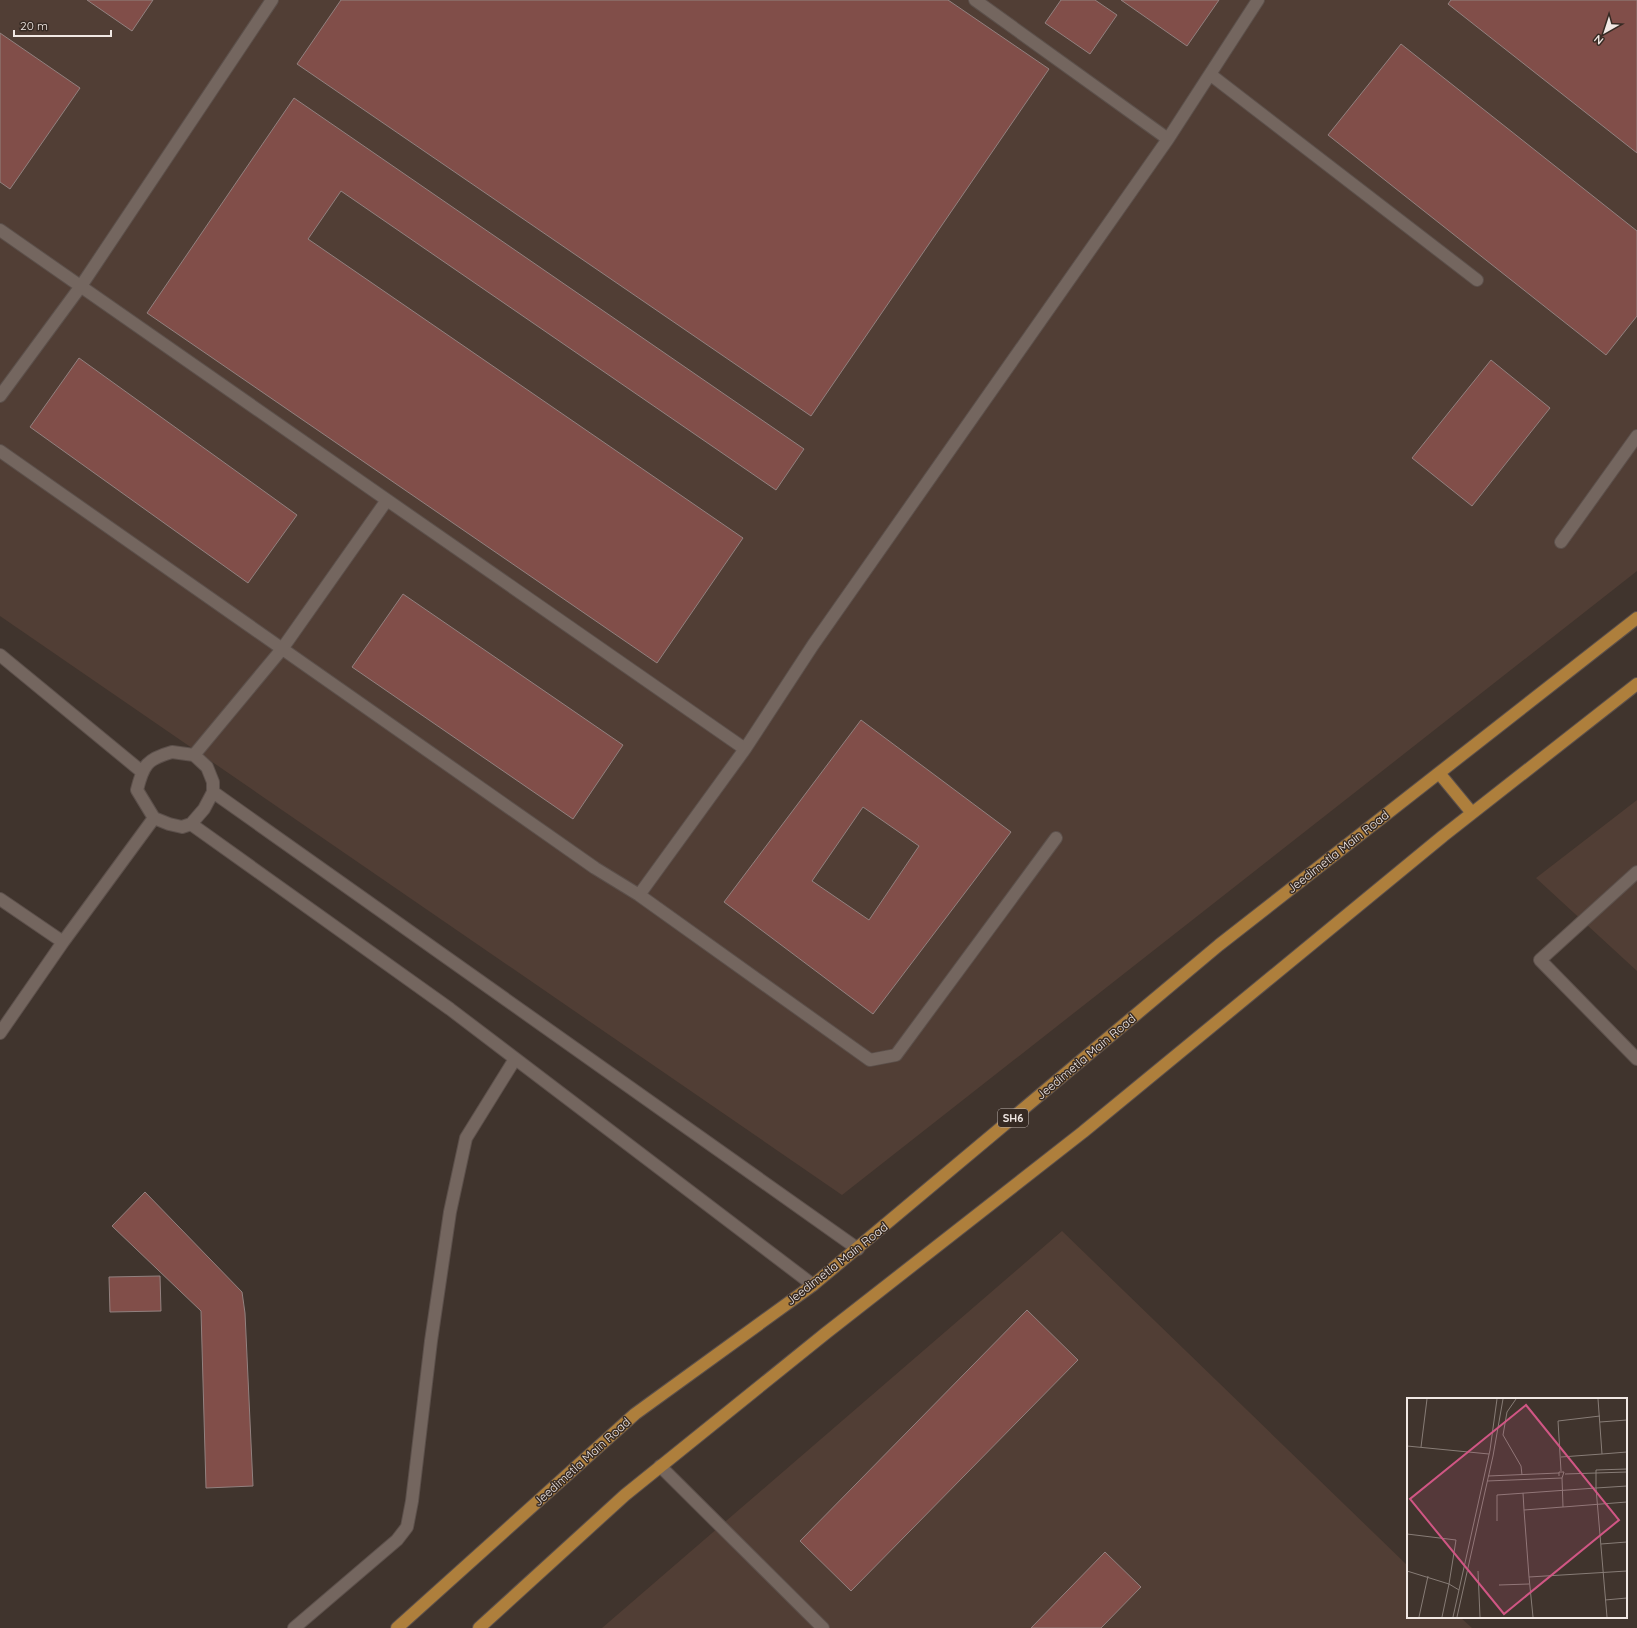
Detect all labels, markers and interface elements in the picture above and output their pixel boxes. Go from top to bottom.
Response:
scale bar [14,12,111,38]
north arrow [1585,12,1625,52]
text: 20 m [20,18,48,33]
text: N [1591,32,1606,48]
street label: Jeedimetla Main Road [1284,807,1392,896]
street label: Jeedimetla Main Road [1033,1011,1138,1103]
road number: SH6 [998,1109,1028,1127]
street label: Jeedimetla Main Road [783,1219,891,1308]
inset map [1407,1398,1627,1618]
street label: Jeedimetla Main Road [530,1414,633,1509]

